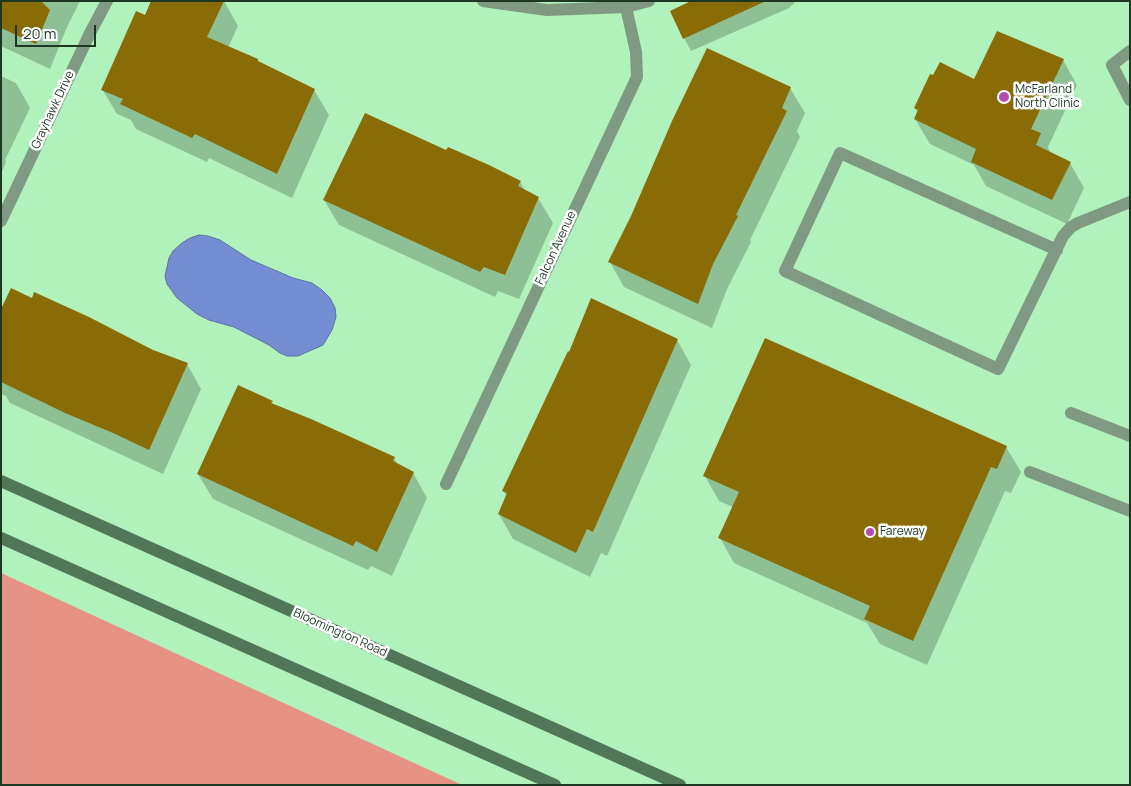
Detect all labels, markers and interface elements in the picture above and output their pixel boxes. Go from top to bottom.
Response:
scale bar [18,15,99,47]
text: 20 m [23,23,56,44]
street label: Grayhawk Drive [29,69,77,151]
place label: McFarland North Clinic [1015,83,1080,111]
marker: McFarland North Clinic [997,90,1011,104]
street label: Falcon Avenue [533,209,579,287]
place label: Fareway [880,525,925,539]
marker: Fareway [864,526,876,538]
street label: Bloomington Road [291,606,389,660]

